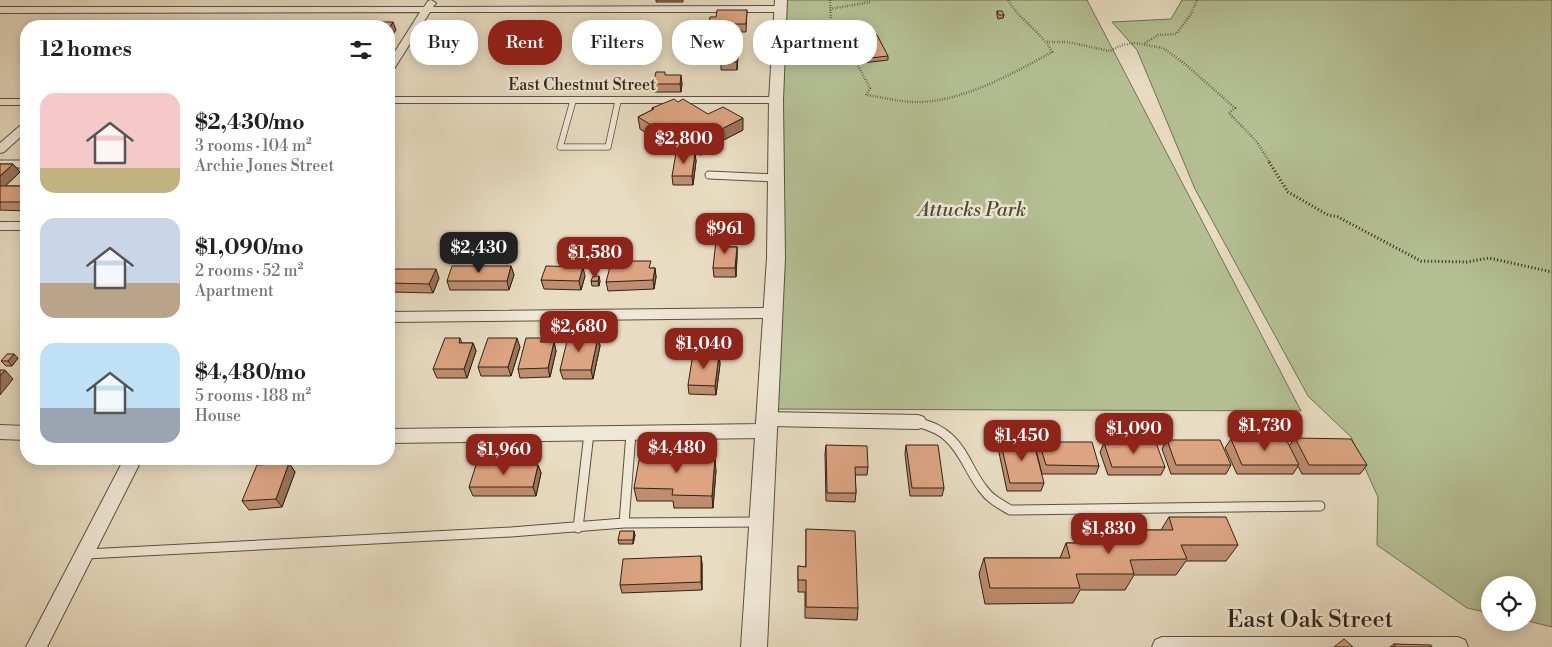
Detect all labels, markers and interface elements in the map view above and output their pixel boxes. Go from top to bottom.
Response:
chip: Buy [410,20,478,65]
chip: Rent [488,20,562,65]
chip: Filters [572,20,662,65]
chip: New [672,20,743,65]
chip: Apartment [753,20,877,65]
icon: filters [347,36,375,64]
text: 12 homes [40,37,132,63]
street label: East Chestnut Street [508,75,656,95]
text: $2,430/mo [195,110,305,136]
icon: home [80,113,140,173]
pin: $2,800 [643,122,725,165]
text: $2,800 [655,129,713,149]
text: 3 rooms · 104 m² [195,136,312,156]
text: Archie Jones Street [195,156,334,176]
park label: Attucks Park [916,198,1026,223]
pin: $961 [695,212,755,255]
text: $961 [707,219,743,239]
pin: $2,430 [438,232,520,274]
text: $1,090/mo [195,235,304,261]
pin: $1,580 [554,236,636,279]
icon: home [80,238,140,298]
text: $2,430 [451,238,507,258]
text: $1,580 [568,243,622,263]
text: 2 rooms · 52 m² [195,261,303,281]
text: Apartment [195,281,274,301]
pin: $2,680 [538,310,620,353]
text: $2,680 [551,317,607,337]
pin: $1,040 [663,328,745,370]
text: $1,040 [676,334,732,354]
text: $4,480/mo [195,360,306,386]
icon: home [80,363,140,423]
text: 5 rooms · 188 m² [195,386,311,406]
text: House [195,406,241,426]
pin: $1,730 [1224,410,1306,452]
pin: $1,090 [1093,412,1175,455]
text: $1,730 [1239,416,1291,436]
text: $1,090 [1106,419,1162,439]
pin: $1,450 [981,420,1063,462]
text: $1,450 [995,426,1049,446]
pin: $4,480 [636,432,718,474]
pin: $1,960 [463,434,545,476]
text: $4,480 [648,438,706,458]
text: $1,960 [477,440,531,460]
pin: $1,830 [1068,512,1150,555]
text: $1,830 [1082,519,1136,539]
map controls [1481,576,1536,631]
button: locate [1481,576,1536,631]
street label: East Oak Street [1227,605,1394,635]

